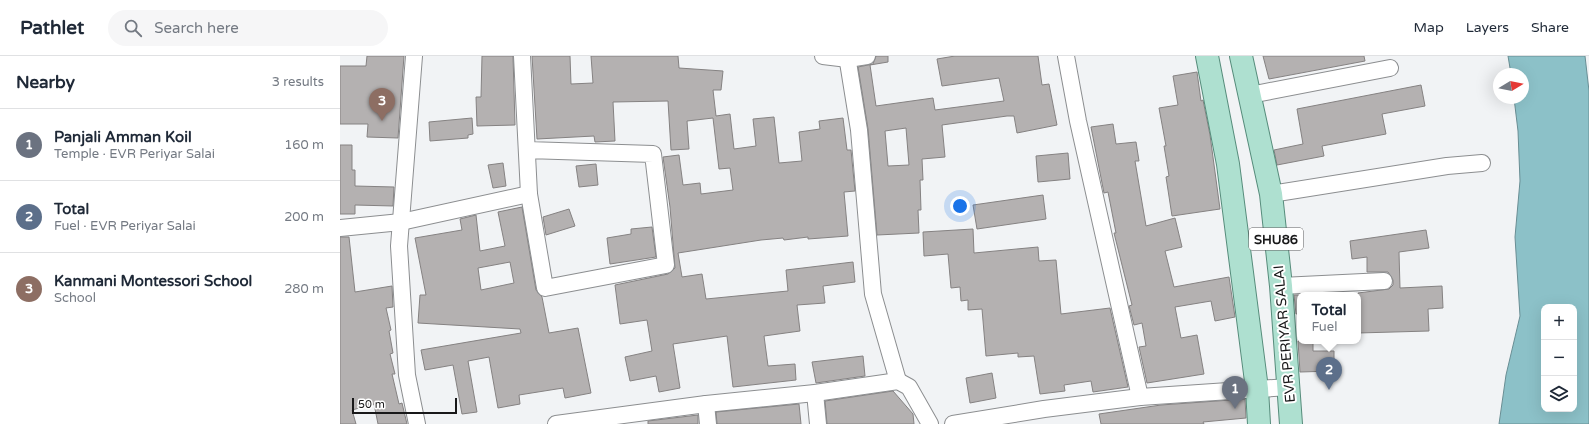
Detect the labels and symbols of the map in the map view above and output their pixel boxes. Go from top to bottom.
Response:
north arrow [1493,68,1529,104]
pin: 3 [369,88,395,121]
your location [950,196,970,216]
road number: SHU86 [1249,228,1303,250]
street label: EVR PERIYAR SALAI [1270,264,1299,403]
pin: 2 [1316,357,1342,390]
pin: 1 [1222,376,1248,409]
scale bar [352,396,457,415]

